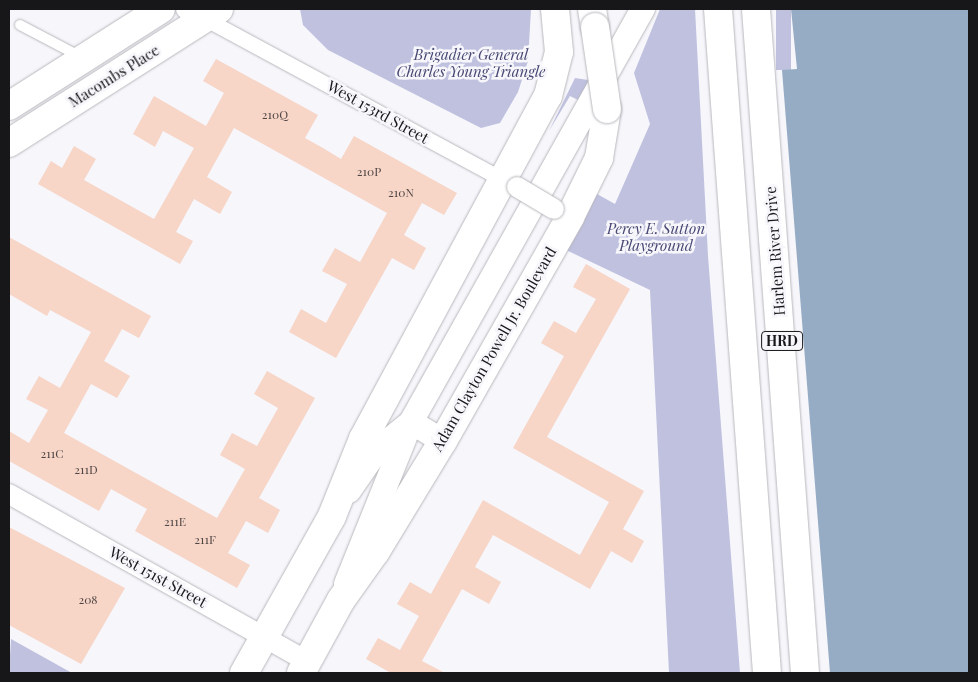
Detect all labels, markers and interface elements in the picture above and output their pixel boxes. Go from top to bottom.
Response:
street label: Macombs Place [65,41,163,111]
park label: Brigadier General Charles Young Triangle [396,45,546,80]
street label: West 153rd Street [324,77,432,147]
house number: 210Q [262,108,288,122]
house number: 210P [357,165,381,179]
house number: 210N [388,186,414,200]
street label: Harlem River Drive [761,186,789,316]
park label: Percy E. Sutton Playground [607,219,705,254]
street label: Adam Clayton Powell Jr. Boulevard [428,244,560,454]
road number: HRD [761,330,803,352]
house number: 211C [41,447,63,461]
house number: 211D [74,463,98,477]
house number: 211E [164,515,186,529]
house number: 211F [194,533,216,547]
street label: West 151st Street [106,543,210,611]
house number: 208 [78,593,98,607]

